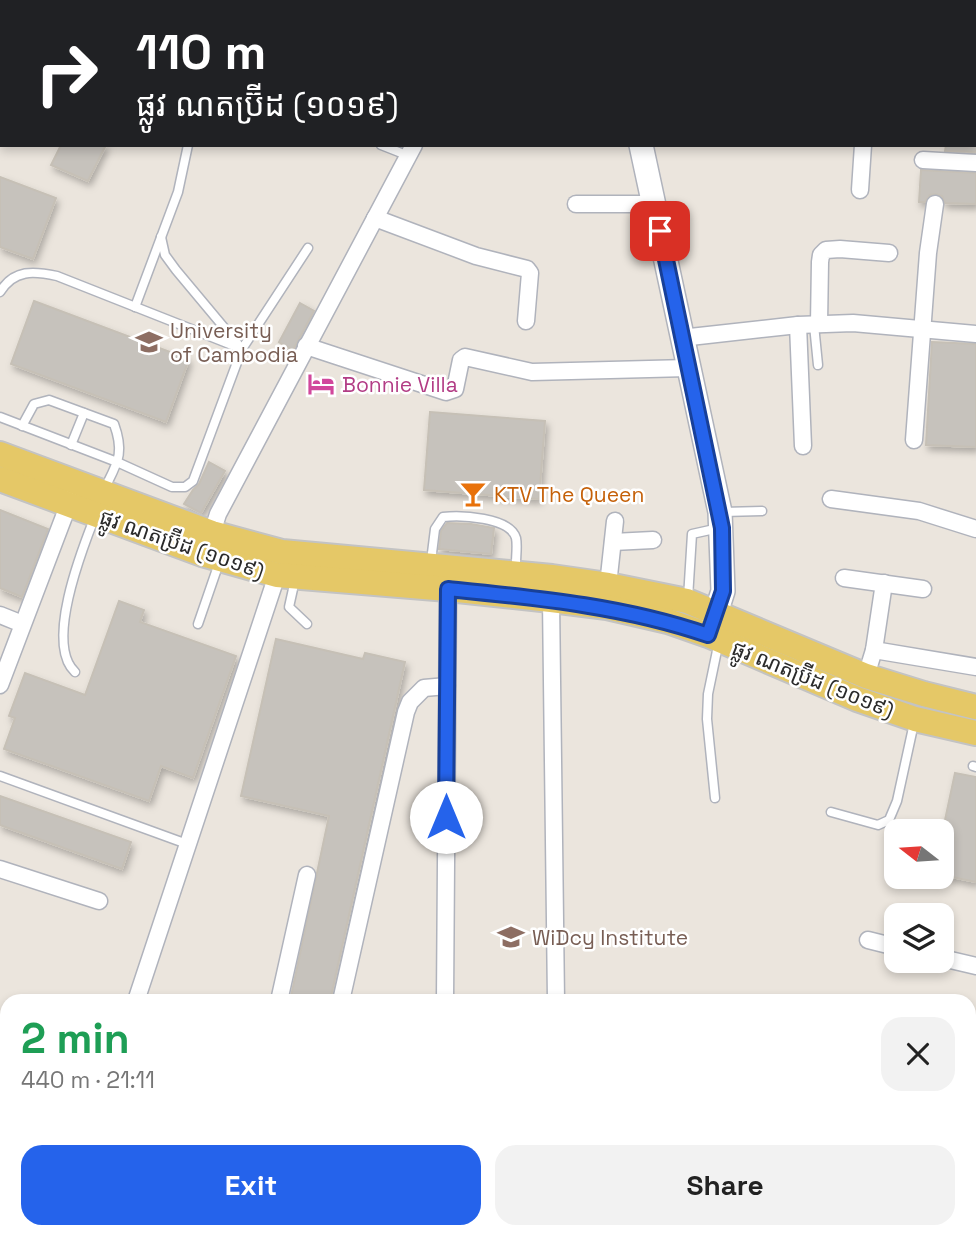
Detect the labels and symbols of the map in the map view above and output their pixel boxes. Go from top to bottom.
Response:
pin [630,201,690,261]
place label: University of Cambodia [170,317,298,368]
school or university icon: University of Cambodia [134,327,164,357]
hotel icon: Bonnie Villa [306,369,336,399]
place label: Bonnie Villa [342,371,458,398]
bar icon: KTV The Queen [458,479,488,509]
place label: KTV The Queen [494,481,644,508]
street label: ផ្លូវ ណតប្រ៊ីដ (១០១៩) [94,503,268,591]
street label: ផ្លូវ ណតប្រ៊ីដ (១០១៩) [726,634,898,730]
position arrow [409,780,483,854]
north arrow [884,819,954,889]
school or university icon: WiDcy Institute [496,922,526,952]
place label: WiDcy Institute [532,924,688,951]

